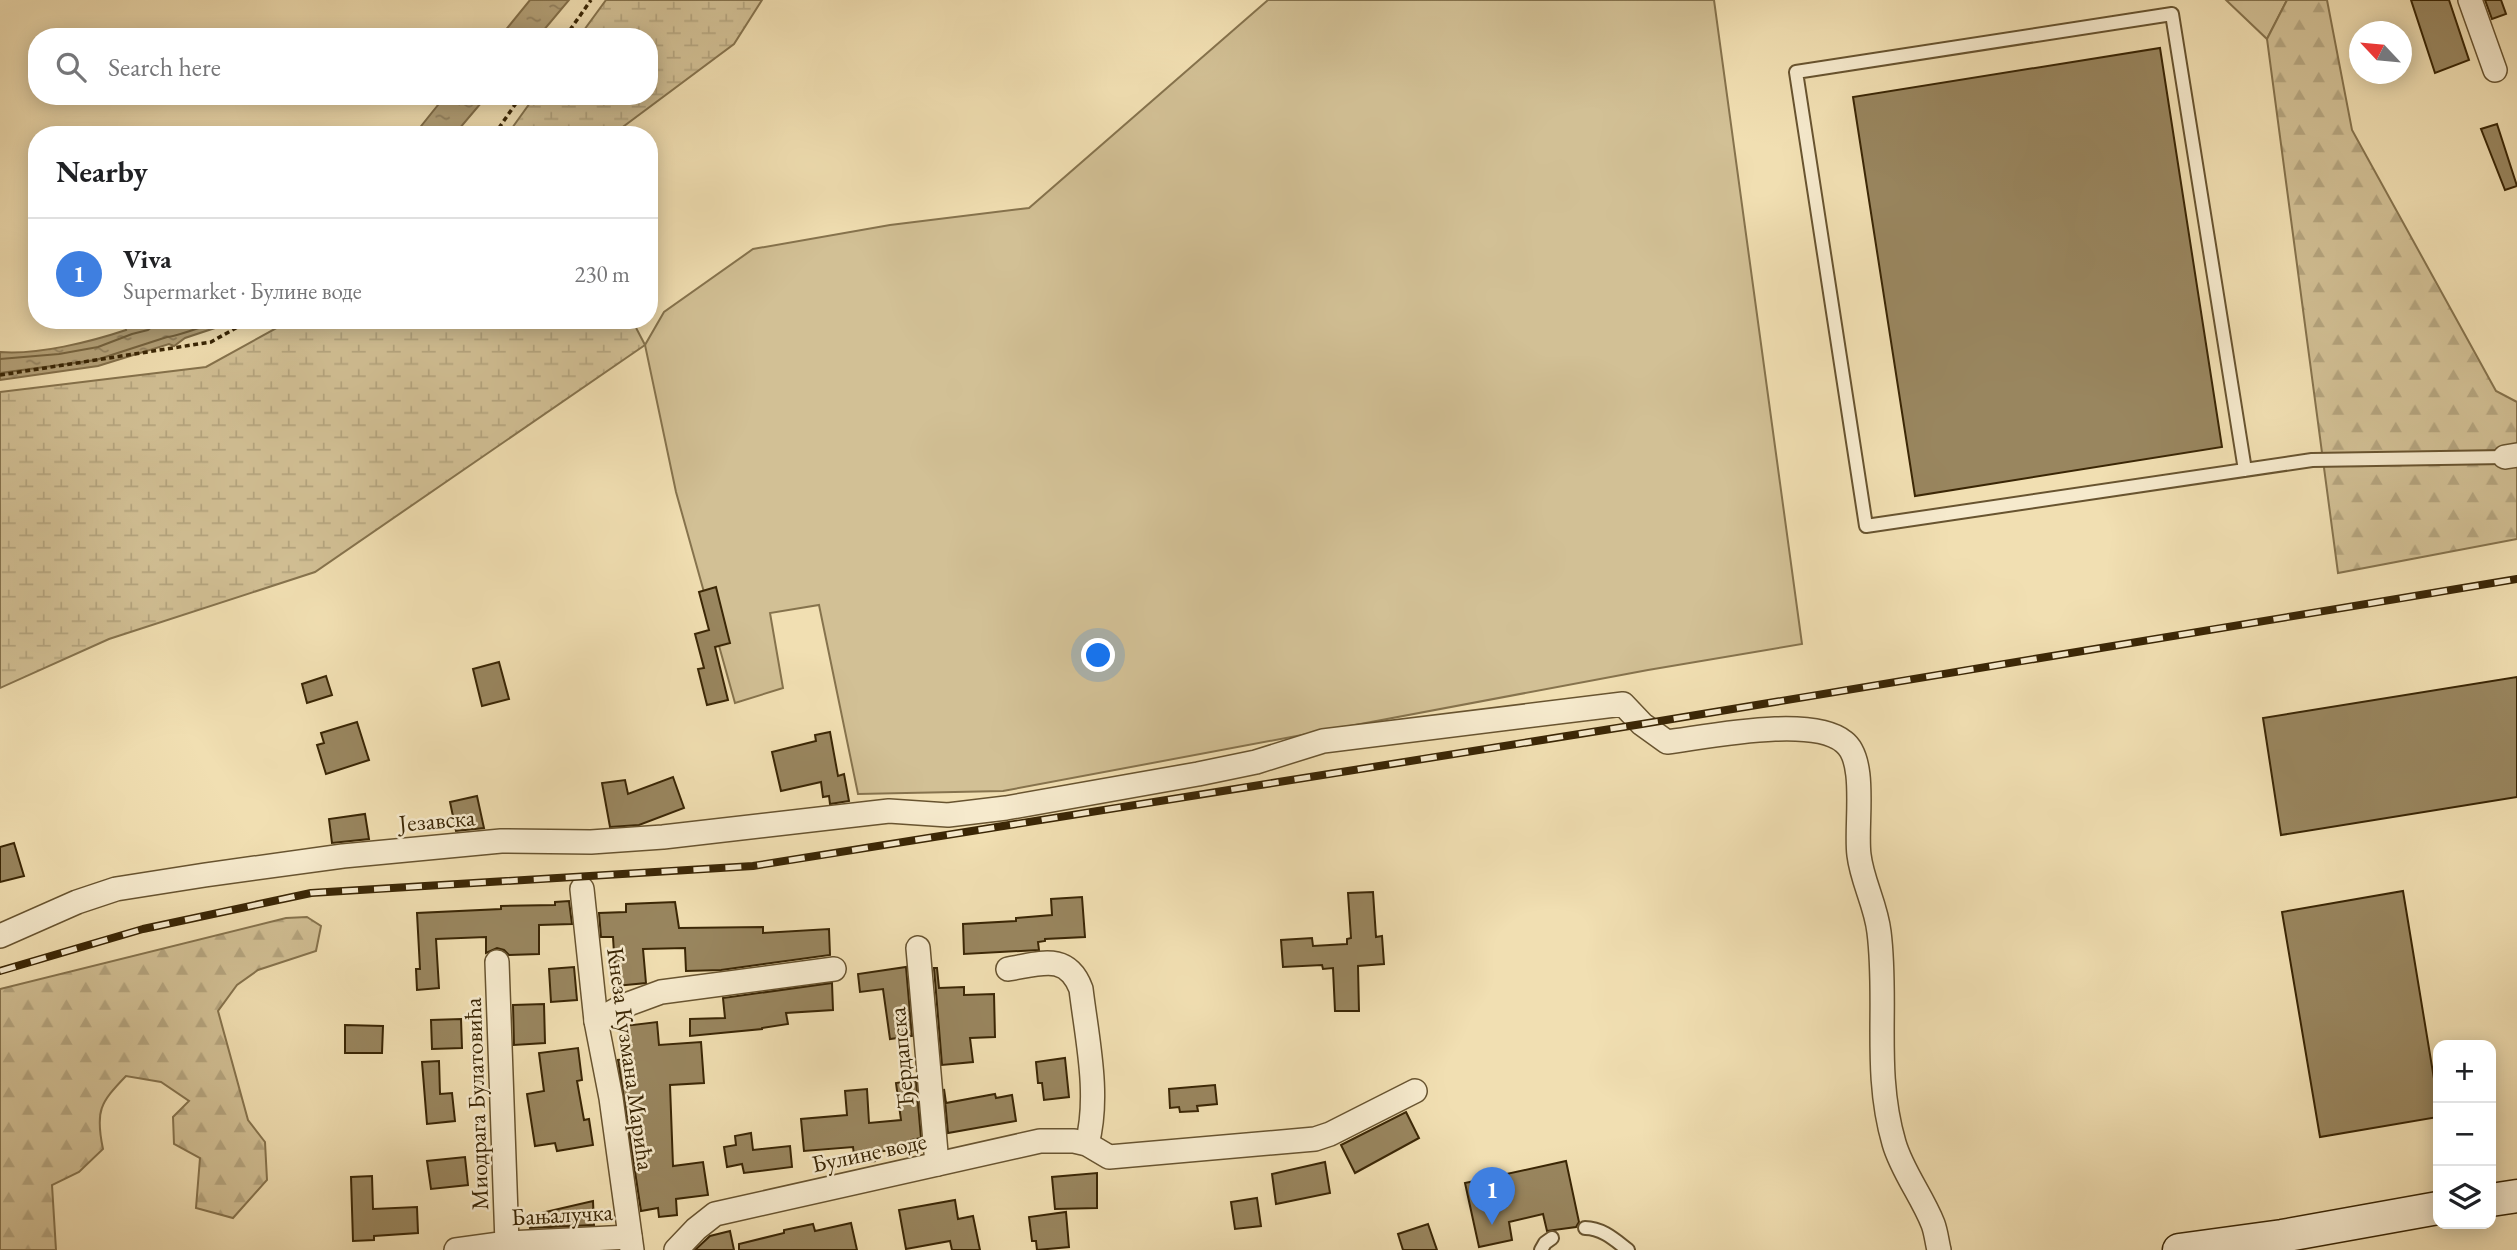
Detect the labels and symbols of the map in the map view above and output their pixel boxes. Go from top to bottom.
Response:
north arrow [2349,21,2412,84]
your location [1081,638,1115,672]
street label: Језавска [396,801,477,839]
street label: Кнеза Кузмана Марића [600,946,662,1173]
street label: Миодрага Булатовића [457,997,495,1211]
street label: Ђердапска [881,1005,921,1110]
street label: Булине воде [809,1125,929,1179]
pin: 1 [1469,1167,1515,1225]
street label: Бањалучка [510,1196,614,1232]

